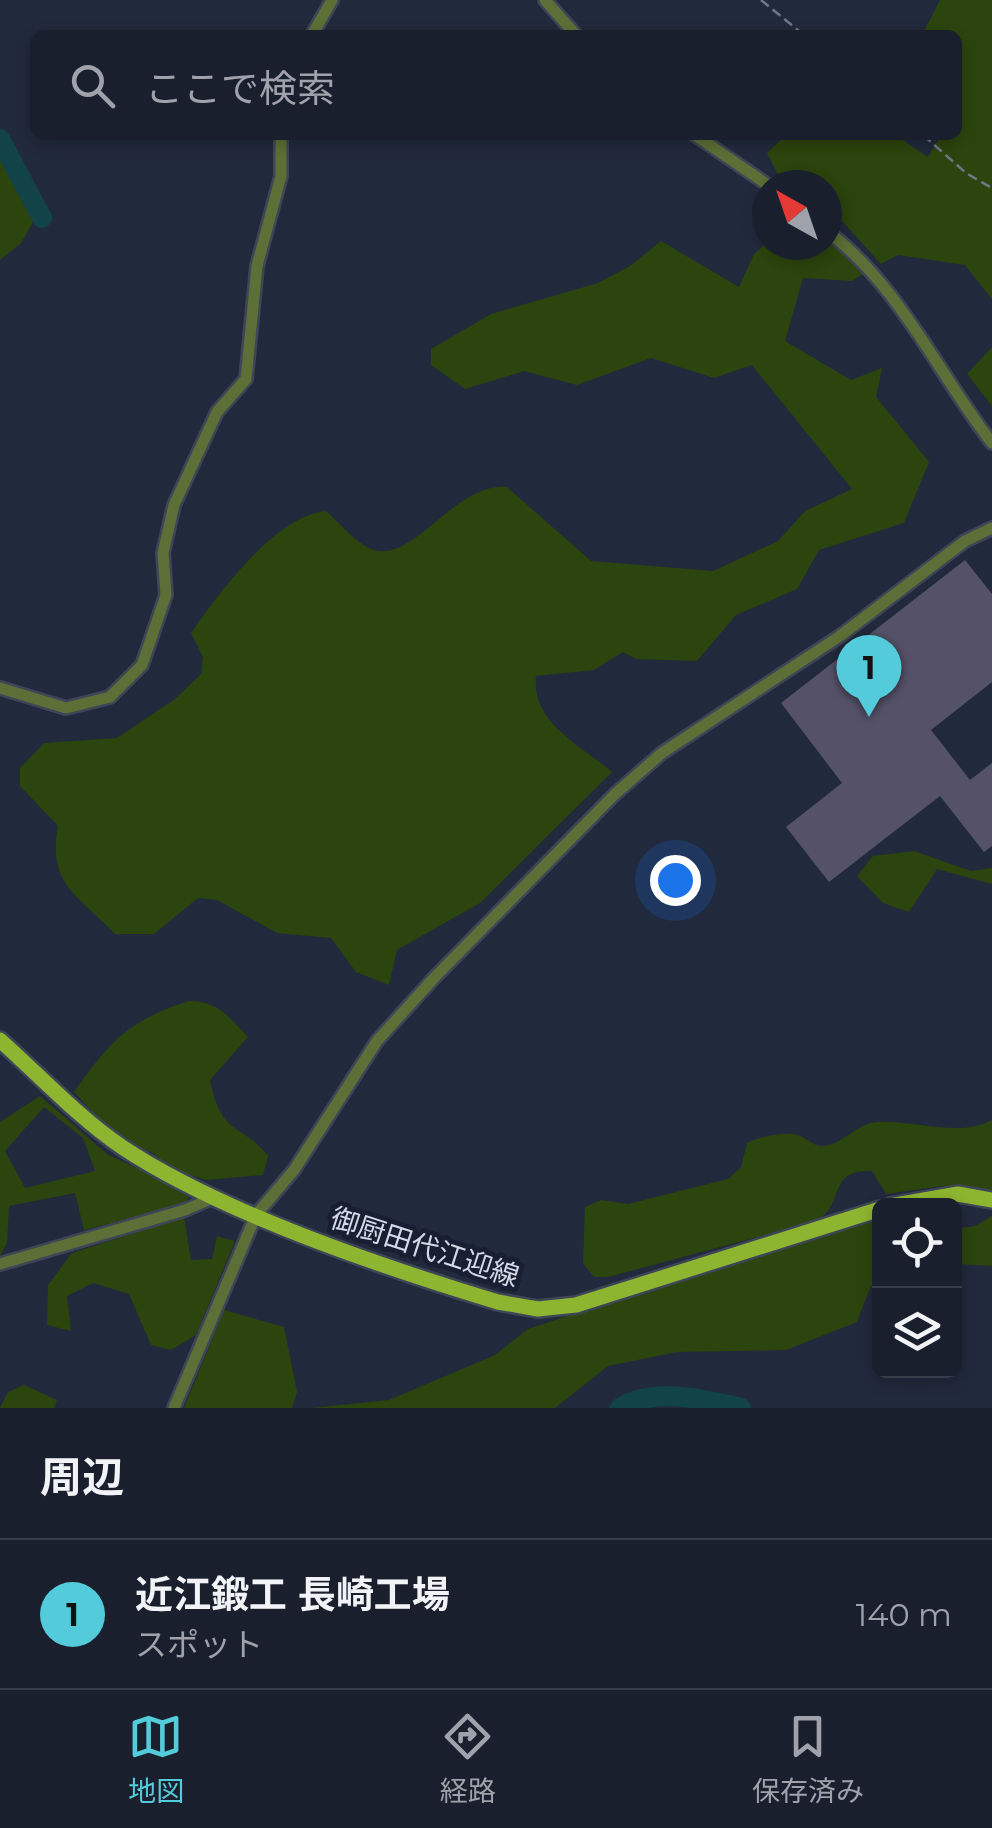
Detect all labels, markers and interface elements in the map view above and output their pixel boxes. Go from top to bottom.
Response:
search box [30,30,962,140]
icon: search [65,58,120,113]
text: ここで検索 [145,65,335,112]
north arrow [752,170,842,260]
pin: 1 [836,634,902,717]
your location [650,855,701,906]
map controls [872,1198,962,1378]
button: locate [872,1198,962,1288]
street label: 御厨田代江迎線 [327,1201,523,1293]
button: layers [872,1288,962,1378]
text: 周辺 [40,1451,124,1503]
text: 近江鍛工 長崎工場 [135,1571,450,1618]
text: 1 [66,1595,79,1634]
text: 140 m [856,1595,952,1634]
text: スポット [135,1625,263,1664]
tab: 地図 [128,1709,184,1809]
tab: 経路 [440,1709,496,1809]
tab: 保存済み [752,1709,864,1809]

